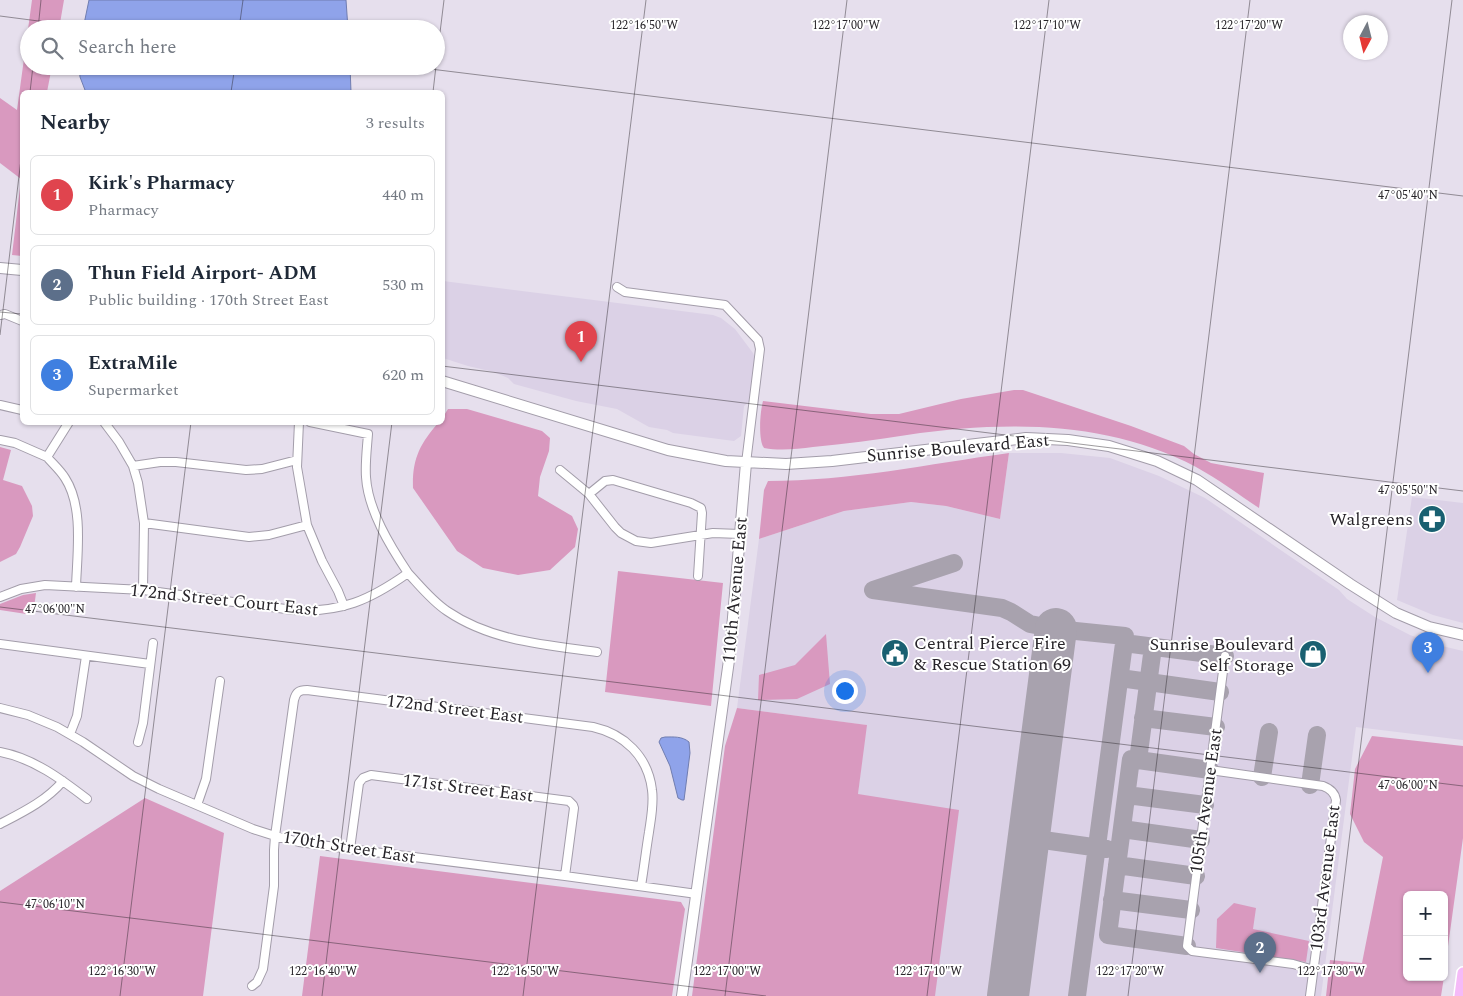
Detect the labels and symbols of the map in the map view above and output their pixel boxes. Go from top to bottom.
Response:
north arrow [1343,15,1388,60]
text: 122°16'50"W [610,16,678,35]
text: 122°17'00"W [812,16,880,35]
text: 122°17'10"W [1013,16,1081,35]
text: 122°17'20"W [1215,16,1283,35]
text: 47°05'40"N [1378,186,1438,205]
pin: 1 [565,321,597,362]
street label: Sunrise Boulevard East [865,427,1051,469]
text: 47°05'50"N [1378,481,1438,500]
pharmacy icon: Walgreens [1417,504,1447,534]
place label: Walgreens [1329,506,1413,533]
street label: 110th Avenue East [715,516,755,664]
street label: 172nd Street Court East [129,577,319,623]
text: 47°06'00"N [25,600,85,619]
place label: Central Pierce Fire & Rescue Station 69 [914,630,1071,678]
place label: Sunrise Boulevard Self Storage [1150,631,1294,679]
pin: 3 [1412,632,1444,673]
public building icon: Central Pierce Fire & Rescue Station 69 [880,638,910,668]
shop icon: Sunrise Boulevard Self Storage [1298,639,1328,669]
your location [832,678,858,704]
street label: 172nd Street East [385,687,525,731]
street label: 105th Avenue East [1182,726,1230,876]
street label: 171st Street East [401,767,535,809]
text: 47°06'00"N [1378,776,1438,795]
street label: 103rd Avenue East [1303,803,1347,953]
street label: 170th Street East [280,823,418,871]
text: 47°06'10"N [25,895,85,914]
pin: 2 [1244,932,1276,973]
text: 122°16'30"W [88,962,156,981]
text: 122°16'40"W [289,962,357,981]
text: 122°16'50"W [491,962,559,981]
text: 122°17'00"W [693,962,761,981]
text: 122°17'10"W [894,962,962,981]
text: 122°17'20"W [1096,962,1164,981]
text: 122°17'30"W [1297,962,1365,981]

